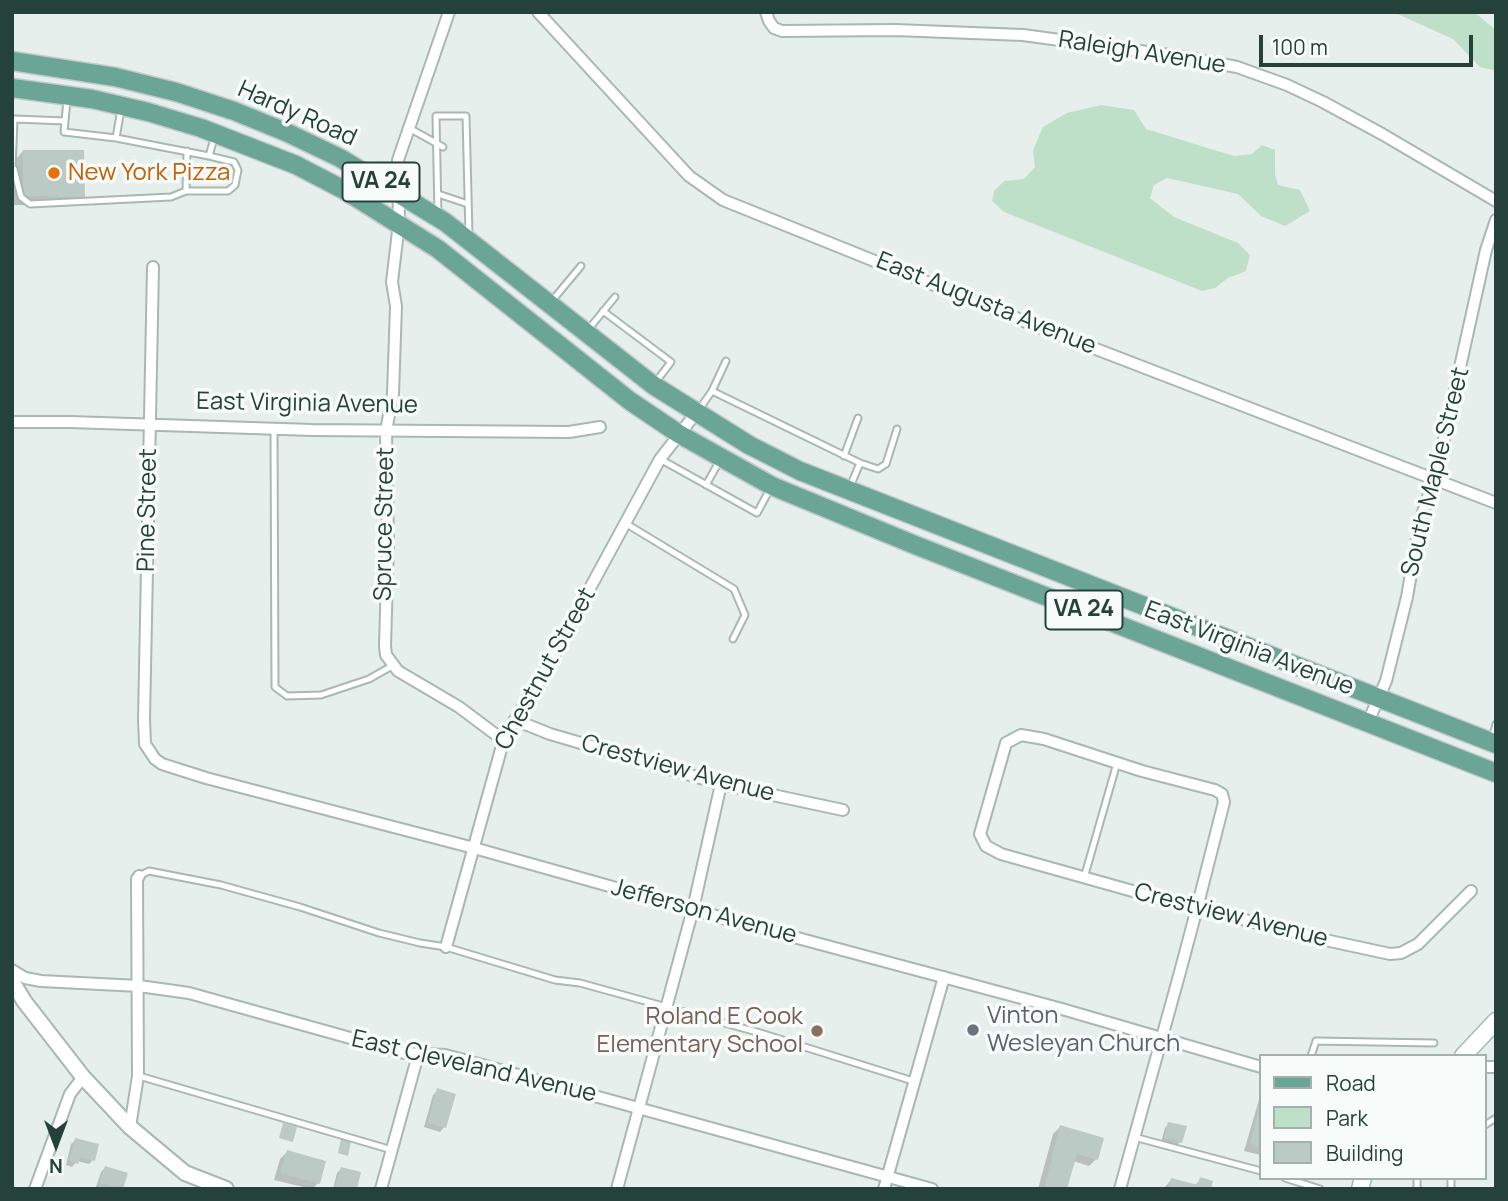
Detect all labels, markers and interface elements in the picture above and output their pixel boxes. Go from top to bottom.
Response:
scale bar [1263,21,1476,65]
street label: Raleigh Avenue [1056,26,1228,80]
text: 100 m [1272,33,1328,61]
street label: Hardy Road [233,75,361,153]
place label: New York Pizza [68,159,230,187]
road number: VA 24 [342,162,420,202]
marker: New York Pizza [46,165,62,181]
street label: East Augusta Avenue [872,247,1100,361]
street label: South Maple Street [1396,364,1476,580]
street label: East Virginia Avenue [196,388,418,420]
street label: Spruce Street [369,447,401,601]
street label: Pine Street [133,448,163,572]
street label: Chestnut Street [490,583,602,755]
road number: VA 24 [1046,590,1122,630]
street label: East Virginia Avenue [1140,596,1358,702]
street label: Crestview Avenue [578,729,778,809]
street label: Jefferson Avenue [608,873,800,951]
street label: Crestview Avenue [1131,878,1331,954]
place label: Vinton Wesleyan Church [987,1002,1180,1058]
place label: Roland E Cook Elementary School [597,1003,803,1059]
marker: Vinton Wesleyan Church [965,1022,981,1038]
marker: Roland E Cook Elementary School [809,1023,825,1039]
street label: East Cleveland Avenue [349,1025,599,1109]
legend [1260,1054,1487,1180]
text: Road [1326,1069,1376,1097]
text: Park [1326,1104,1368,1132]
north arrow [21,1110,91,1180]
text: Building [1326,1139,1403,1167]
text: N [49,1153,63,1179]

